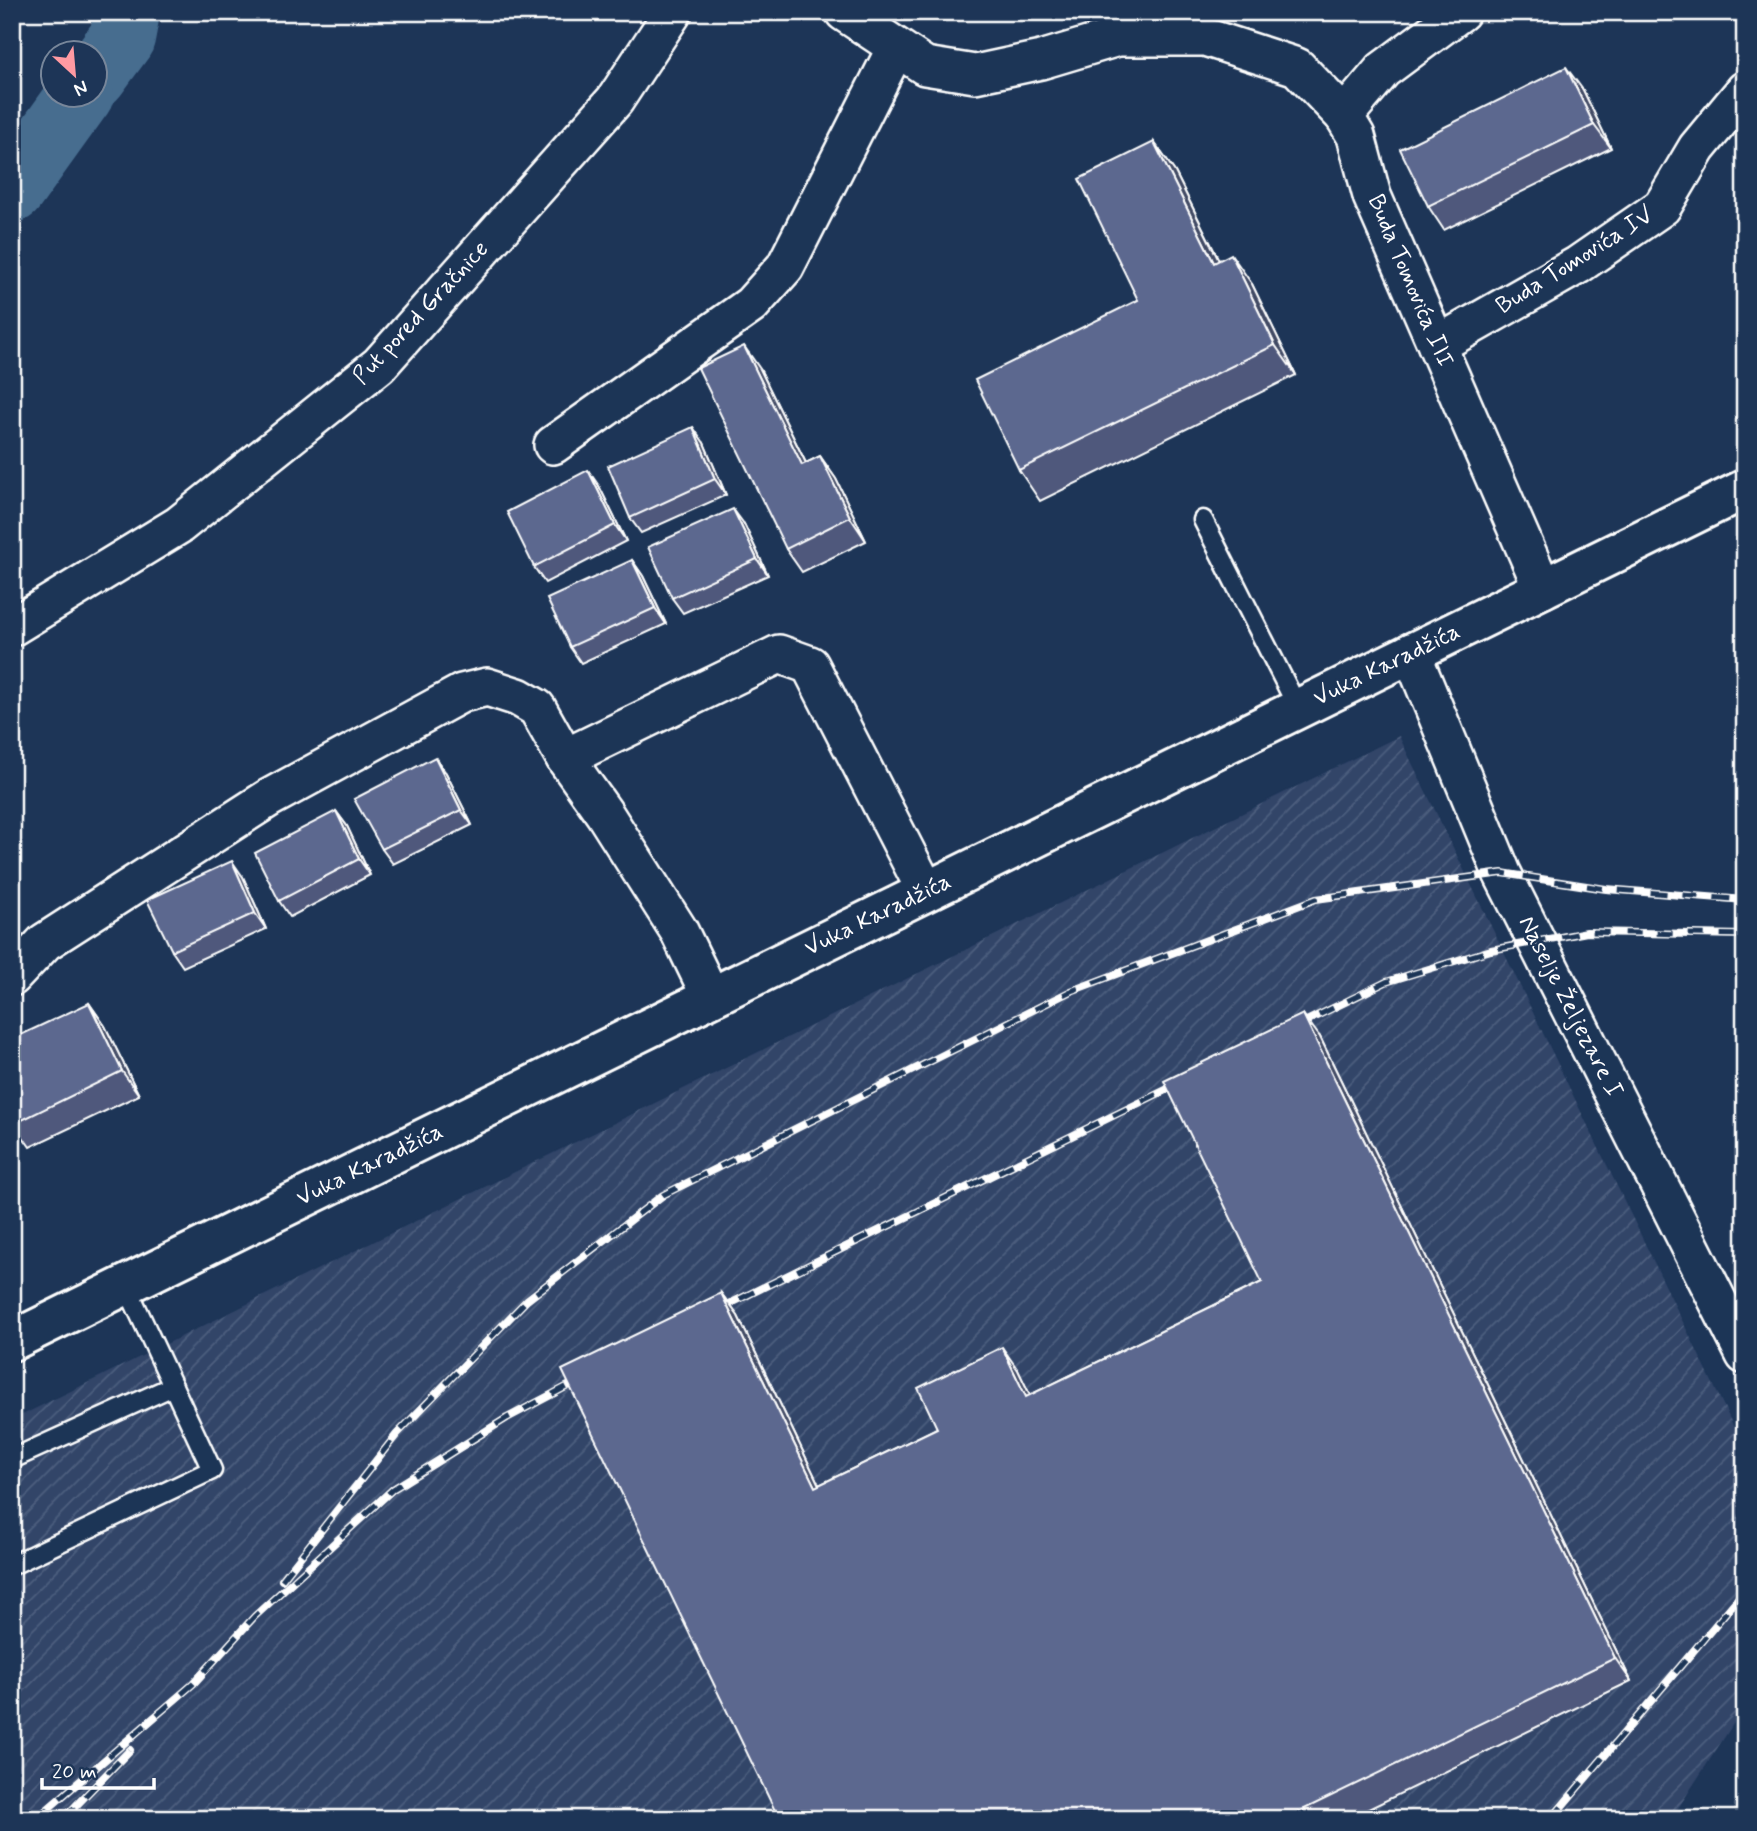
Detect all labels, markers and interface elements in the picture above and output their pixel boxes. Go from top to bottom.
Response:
north arrow [38,38,108,108]
text: N [70,74,92,102]
street label: Buda Tomovića III [1360,190,1460,372]
street label: Buda Tomovića IV [1490,200,1660,322]
street label: Put pored Gračnice [346,234,496,392]
street label: Vuka Karadžića [1308,616,1466,714]
street label: Vuka Karadžića [799,866,957,964]
street label: Naselje Željezare I [1511,911,1629,1103]
street label: Vuka Karadžića [291,1116,449,1214]
scale bar [42,1747,154,1791]
text: 20 m [52,1758,97,1786]

